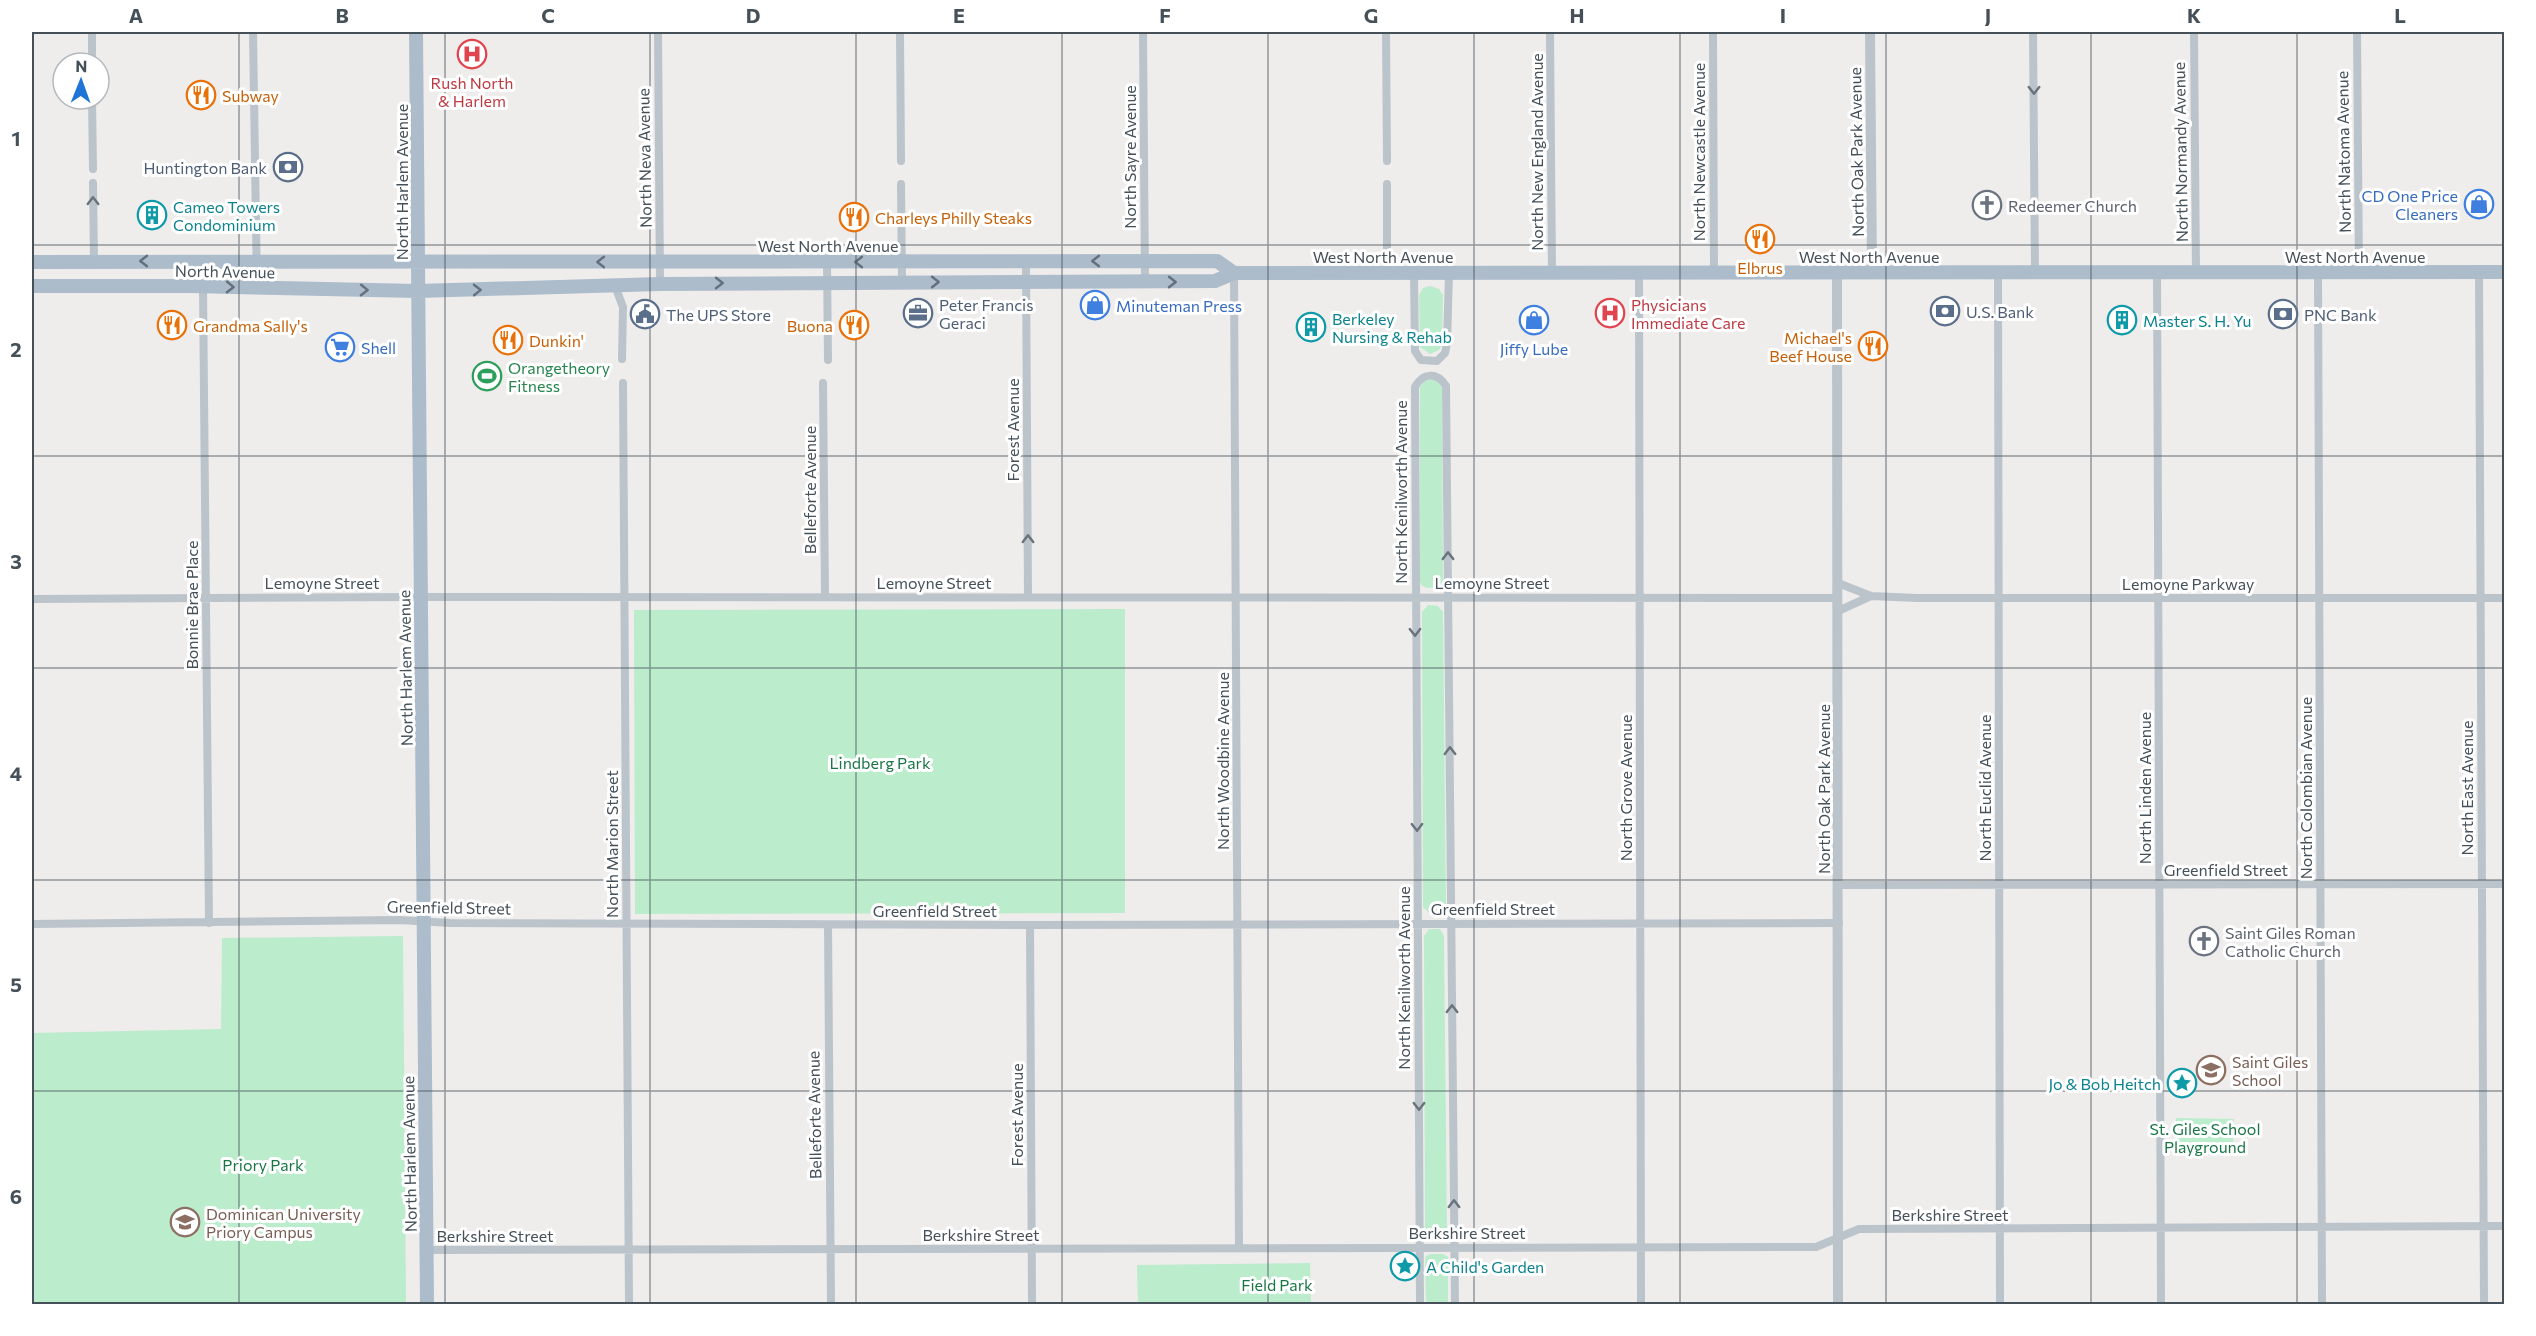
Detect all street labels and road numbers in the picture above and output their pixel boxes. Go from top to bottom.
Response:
street label: North New England Avenue [1527,53,1546,251]
street label: North Normandy Avenue [2169,62,2191,242]
street label: North Newcastle Avenue [1689,63,1708,241]
street label: North Oak Park Avenue [1845,67,1867,237]
street label: North Natoma Avenue [2332,71,2354,233]
street label: North Sayre Avenue [1120,85,1139,229]
street label: North Neva Avenue [633,88,655,228]
street label: North Harlem Avenue [392,104,411,260]
street label: West North Avenue [758,236,898,255]
street label: West North Avenue [1313,247,1453,266]
street label: West North Avenue [1799,247,1939,266]
street label: West North Avenue [2285,247,2425,266]
street label: North Avenue [175,261,275,281]
street label: Forest Avenue [1003,378,1022,482]
street label: North Kenilworth Avenue [1391,400,1410,584]
street label: Belleforte Avenue [800,426,819,554]
street label: Bonnie Brae Place [182,540,201,670]
street label: Lemoyne Street [264,573,380,592]
street label: Lemoyne Street [876,573,992,592]
street label: Lemoyne Street [1434,573,1550,592]
street label: Lemoyne Parkway [2122,574,2254,593]
street label: North Harlem Avenue [394,590,416,746]
street label: North Woodbine Avenue [1213,672,1232,850]
street label: North Colombian Avenue [2296,697,2315,879]
street label: North Oak Park Avenue [1814,704,1833,874]
street label: North Linden Avenue [2135,712,2154,864]
street label: North Grove Avenue [1616,715,1635,861]
street label: North Euclid Avenue [1975,715,1994,861]
street label: North East Avenue [2457,721,2476,855]
street label: North Marion Street [602,770,621,918]
street label: Greenfield Street [2164,860,2289,879]
street label: North Kenilworth Avenue [1394,886,1413,1070]
street label: Greenfield Street [387,896,512,918]
street label: Greenfield Street [1431,899,1556,918]
street label: Greenfield Street [873,901,998,920]
street label: Belleforte Avenue [803,1051,825,1179]
street label: Forest Avenue [1007,1063,1026,1167]
street label: North Harlem Avenue [398,1076,420,1232]
street label: Berkshire Street [1891,1205,2009,1224]
street label: Berkshire Street [1408,1223,1526,1242]
street label: Berkshire Street [922,1225,1040,1244]
street label: Berkshire Street [436,1226,554,1245]

